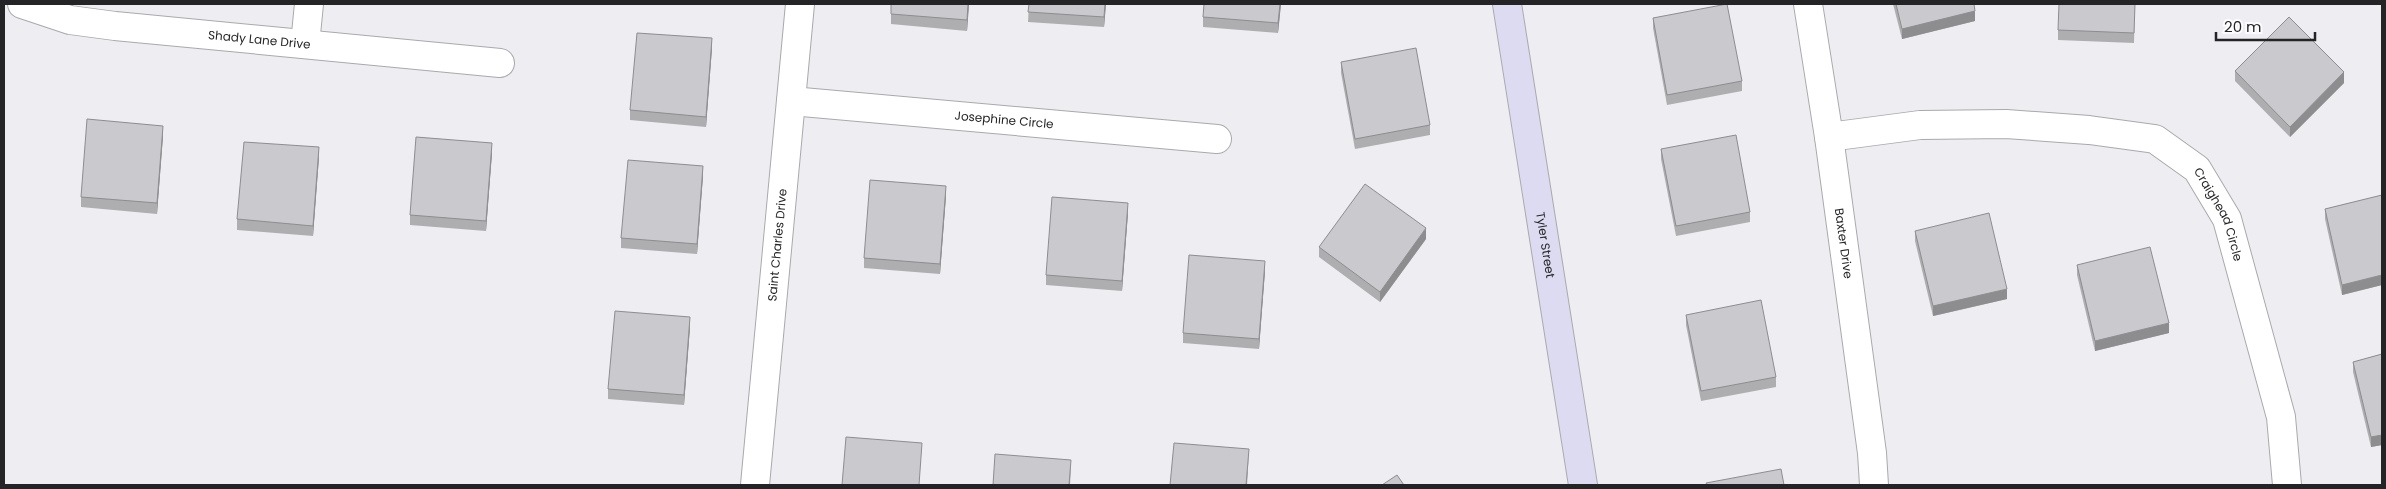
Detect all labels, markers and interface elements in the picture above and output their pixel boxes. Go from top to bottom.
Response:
scale bar [2216,10,2315,42]
text: 20 m [2224,16,2262,37]
street label: Shady Lane Drive [207,26,311,53]
street label: Josephine Circle [954,107,1054,132]
street label: Craighead Circle [2190,164,2247,263]
street label: Saint Charles Drive [763,188,791,302]
street label: Baxter Drive [1831,207,1857,280]
street label: Tyler Street [1532,211,1559,279]

